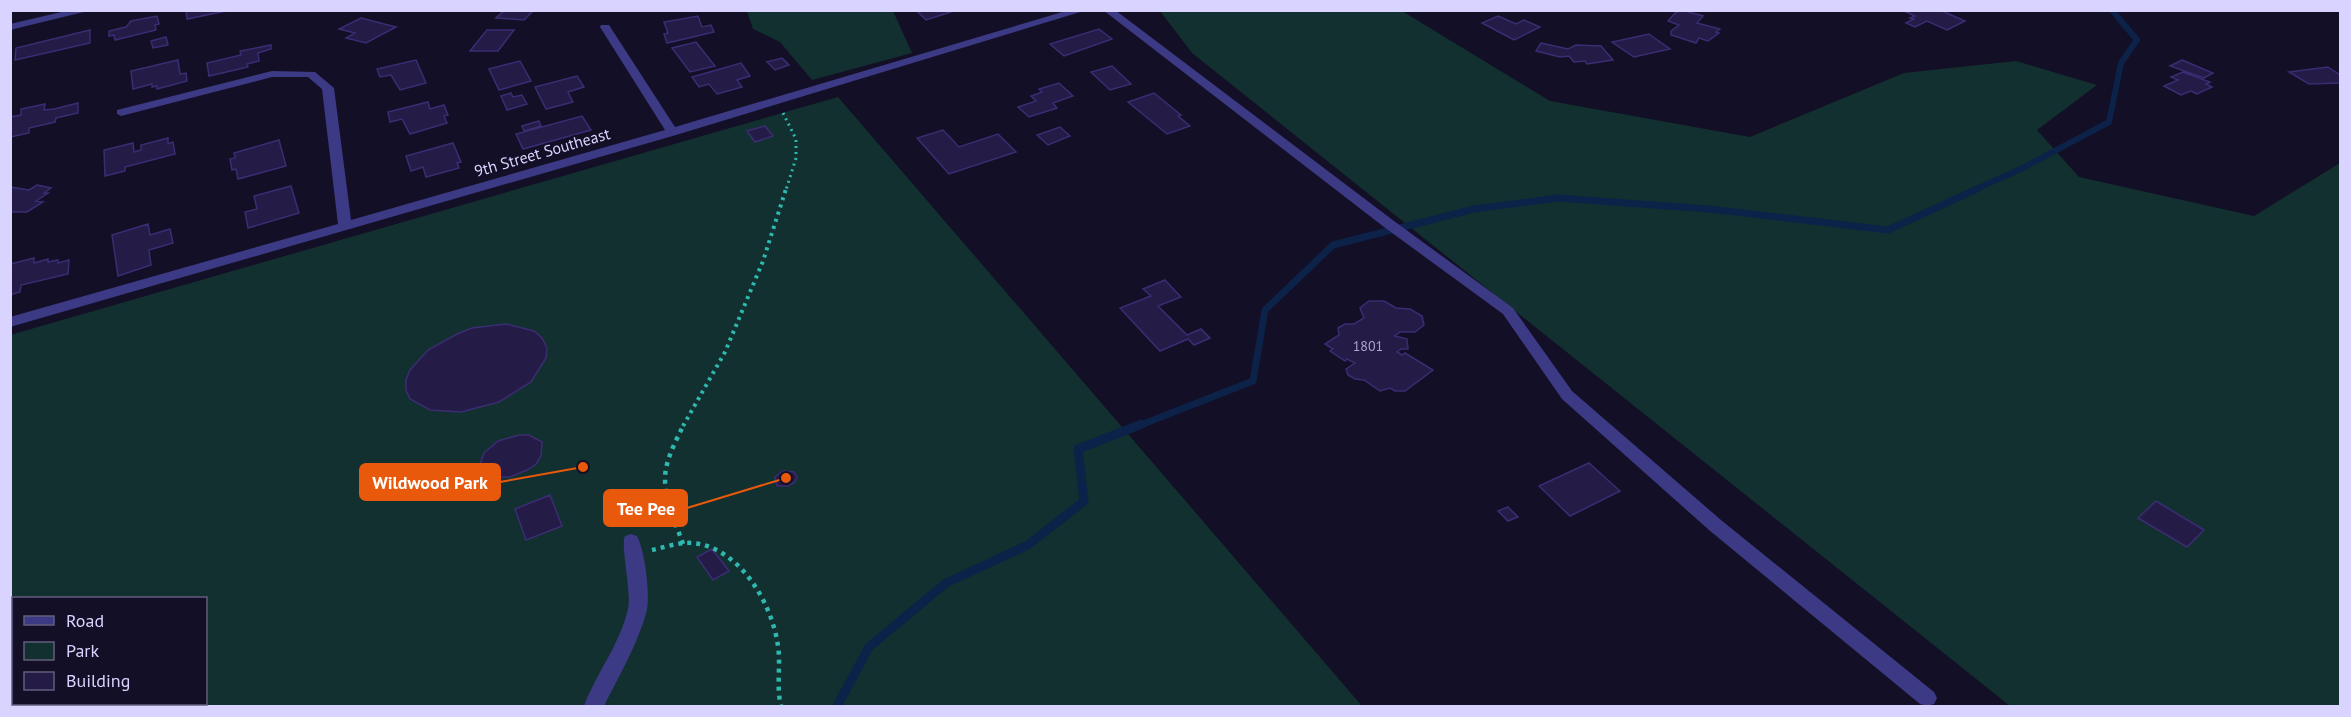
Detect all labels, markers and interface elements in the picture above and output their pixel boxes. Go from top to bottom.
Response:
street label: 9th Street Southeast [472,123,613,181]
house number: 1801 [1353,337,1383,355]
callout: Wildwood Park [360,464,500,500]
text: Wildwood Park [372,471,488,494]
callout: Tee Pee [604,490,687,526]
text: Tee Pee [617,497,675,520]
legend [12,597,207,705]
text: Road [66,609,104,632]
text: Park [66,639,99,662]
text: Building [66,669,130,692]

